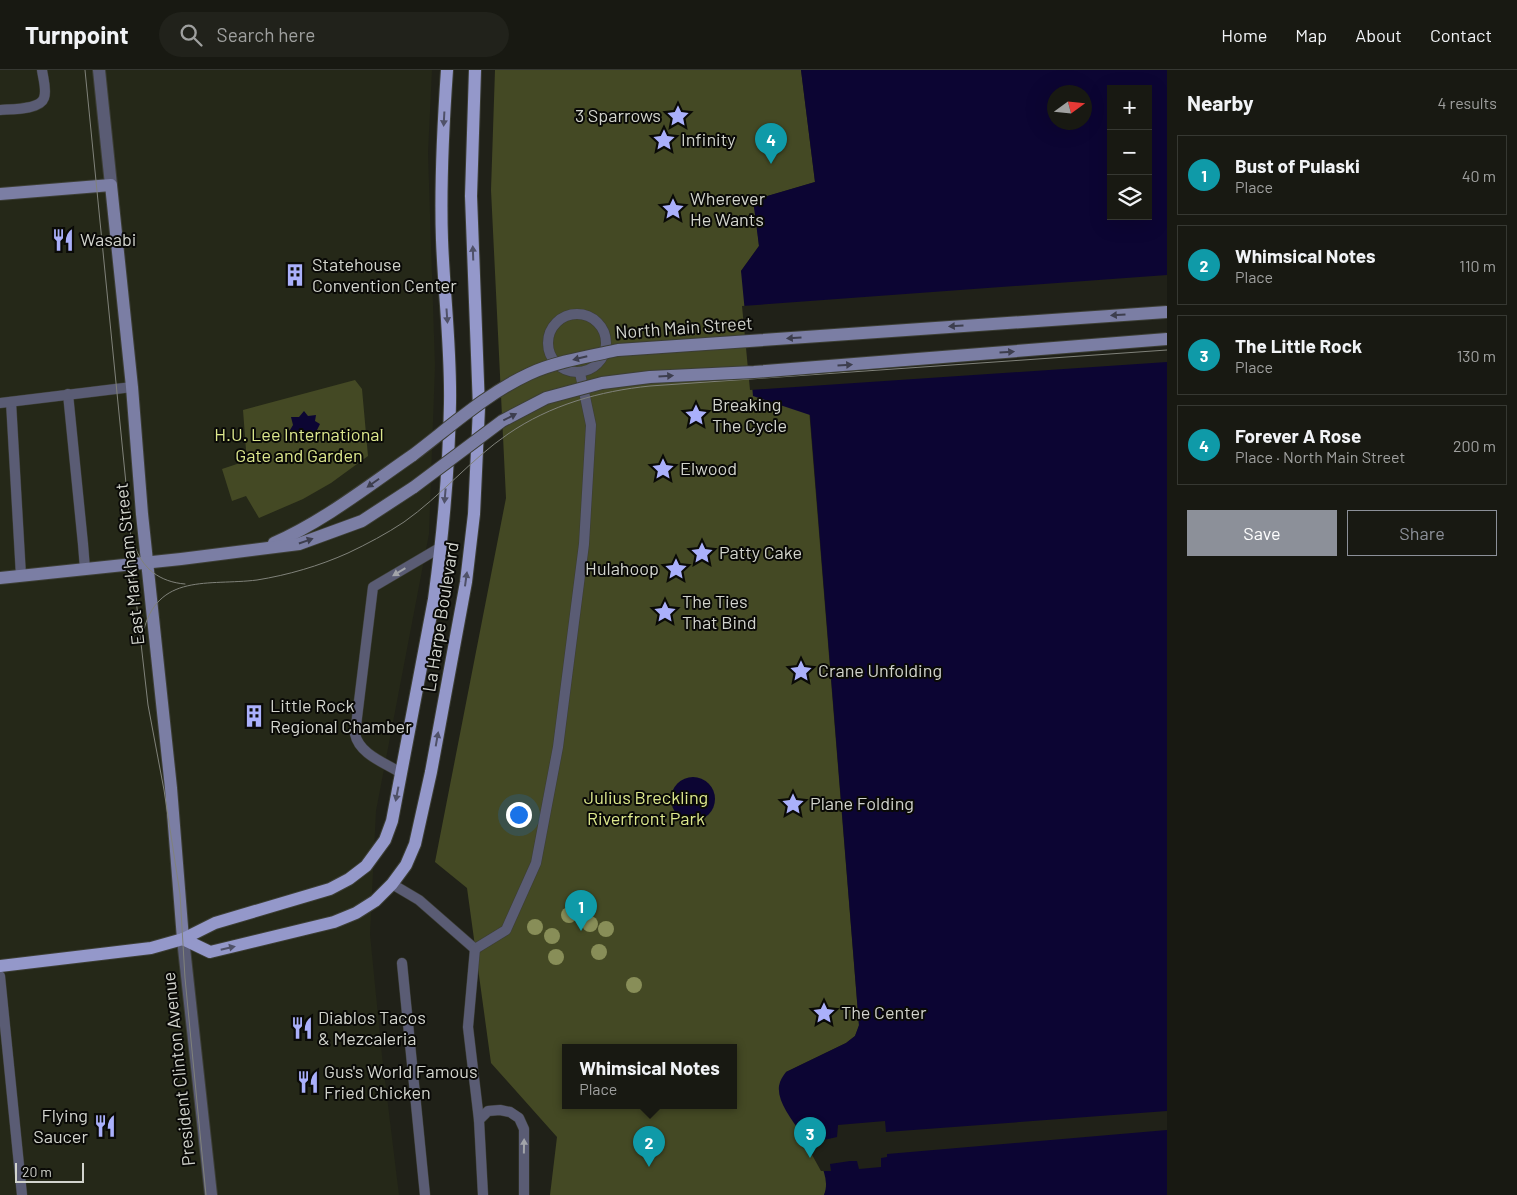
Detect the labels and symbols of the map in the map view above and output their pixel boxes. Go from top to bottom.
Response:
north arrow [1047,85,1092,130]
place icon: 3 Sparrows [665,103,691,129]
place label: 3 Sparrows [575,104,661,126]
one-way arrow [439,111,447,127]
pin: 4 [755,123,787,164]
place icon: Infinity [651,127,677,153]
place label: Infinity [681,128,736,150]
place label: Wherever He Wants [690,187,766,230]
place icon: Wherever He Wants [660,196,686,222]
restaurant icon: Wasabi [50,227,76,253]
place label: Wasabi [80,228,136,250]
one-way arrow [469,245,477,261]
place label: Statehouse Convention Center [312,253,457,296]
building icon: Statehouse Convention Center [282,262,308,288]
one-way arrow [443,308,451,324]
street label: North Main Street [614,311,753,343]
one-way arrow [1110,311,1126,319]
one-way arrow [948,323,964,331]
one-way arrow [786,334,802,342]
one-way arrow [1000,348,1016,356]
one-way arrow [573,354,588,362]
one-way arrow [838,360,854,368]
one-way arrow [658,372,674,380]
place label: Breaking The Cycle [712,393,787,436]
place icon: Breaking The Cycle [683,402,709,428]
one-way arrow [503,413,517,421]
park label: H.U. Lee International Gate and Garden [214,423,384,466]
place icon: Elwood [650,456,676,482]
place label: Elwood [680,457,737,479]
one-way arrow [366,478,379,488]
street label: East Markham Street [110,482,148,646]
one-way arrow [441,488,449,504]
one-way arrow [299,537,314,545]
street label: La Harpe Boulevard [417,540,463,693]
place icon: Patty Cake [689,540,715,566]
place label: Patty Cake [719,541,802,563]
place icon: Hulahoop [663,556,689,582]
place label: Hulahoop [585,557,659,579]
one-way arrow [392,567,405,576]
one-way arrow [463,571,471,587]
place label: The Ties That Bind [682,590,757,633]
place icon: The Ties That Bind [652,599,678,625]
place icon: Crane Unfolding [788,658,814,684]
place label: Crane Unfolding [818,659,942,681]
place label: Little Rock Regional Chamber [270,694,412,737]
building icon: Little Rock Regional Chamber [241,703,267,729]
one-way arrow [434,731,442,747]
park label: Julius Breckling Riverfront Park [584,786,708,829]
one-way arrow [393,787,401,803]
place icon: Plane Folding [780,791,806,817]
place label: Plane Folding [810,792,914,814]
your location [506,802,532,828]
pin: 1 [565,890,597,931]
one-way arrow [220,944,236,952]
street label: President Clinton Avenue [157,971,199,1167]
place icon: The Center [811,1000,837,1026]
place label: The Center [841,1001,927,1023]
place label: Diablos Tacos & Mezcaleria [318,1006,426,1049]
restaurant icon: Diablos Tacos & Mezcaleria [289,1015,315,1041]
place label: Gus's World Famous Fried Chicken [324,1060,478,1103]
restaurant icon: Gus's World Famous Fried Chicken [295,1069,321,1095]
place label: Flying Saucer [33,1104,88,1147]
restaurant icon: Flying Saucer [92,1113,118,1139]
pin: 3 [794,1117,826,1158]
pin: 2 [633,1126,665,1167]
one-way arrow [520,1138,528,1154]
scale bar [15,1160,84,1183]

